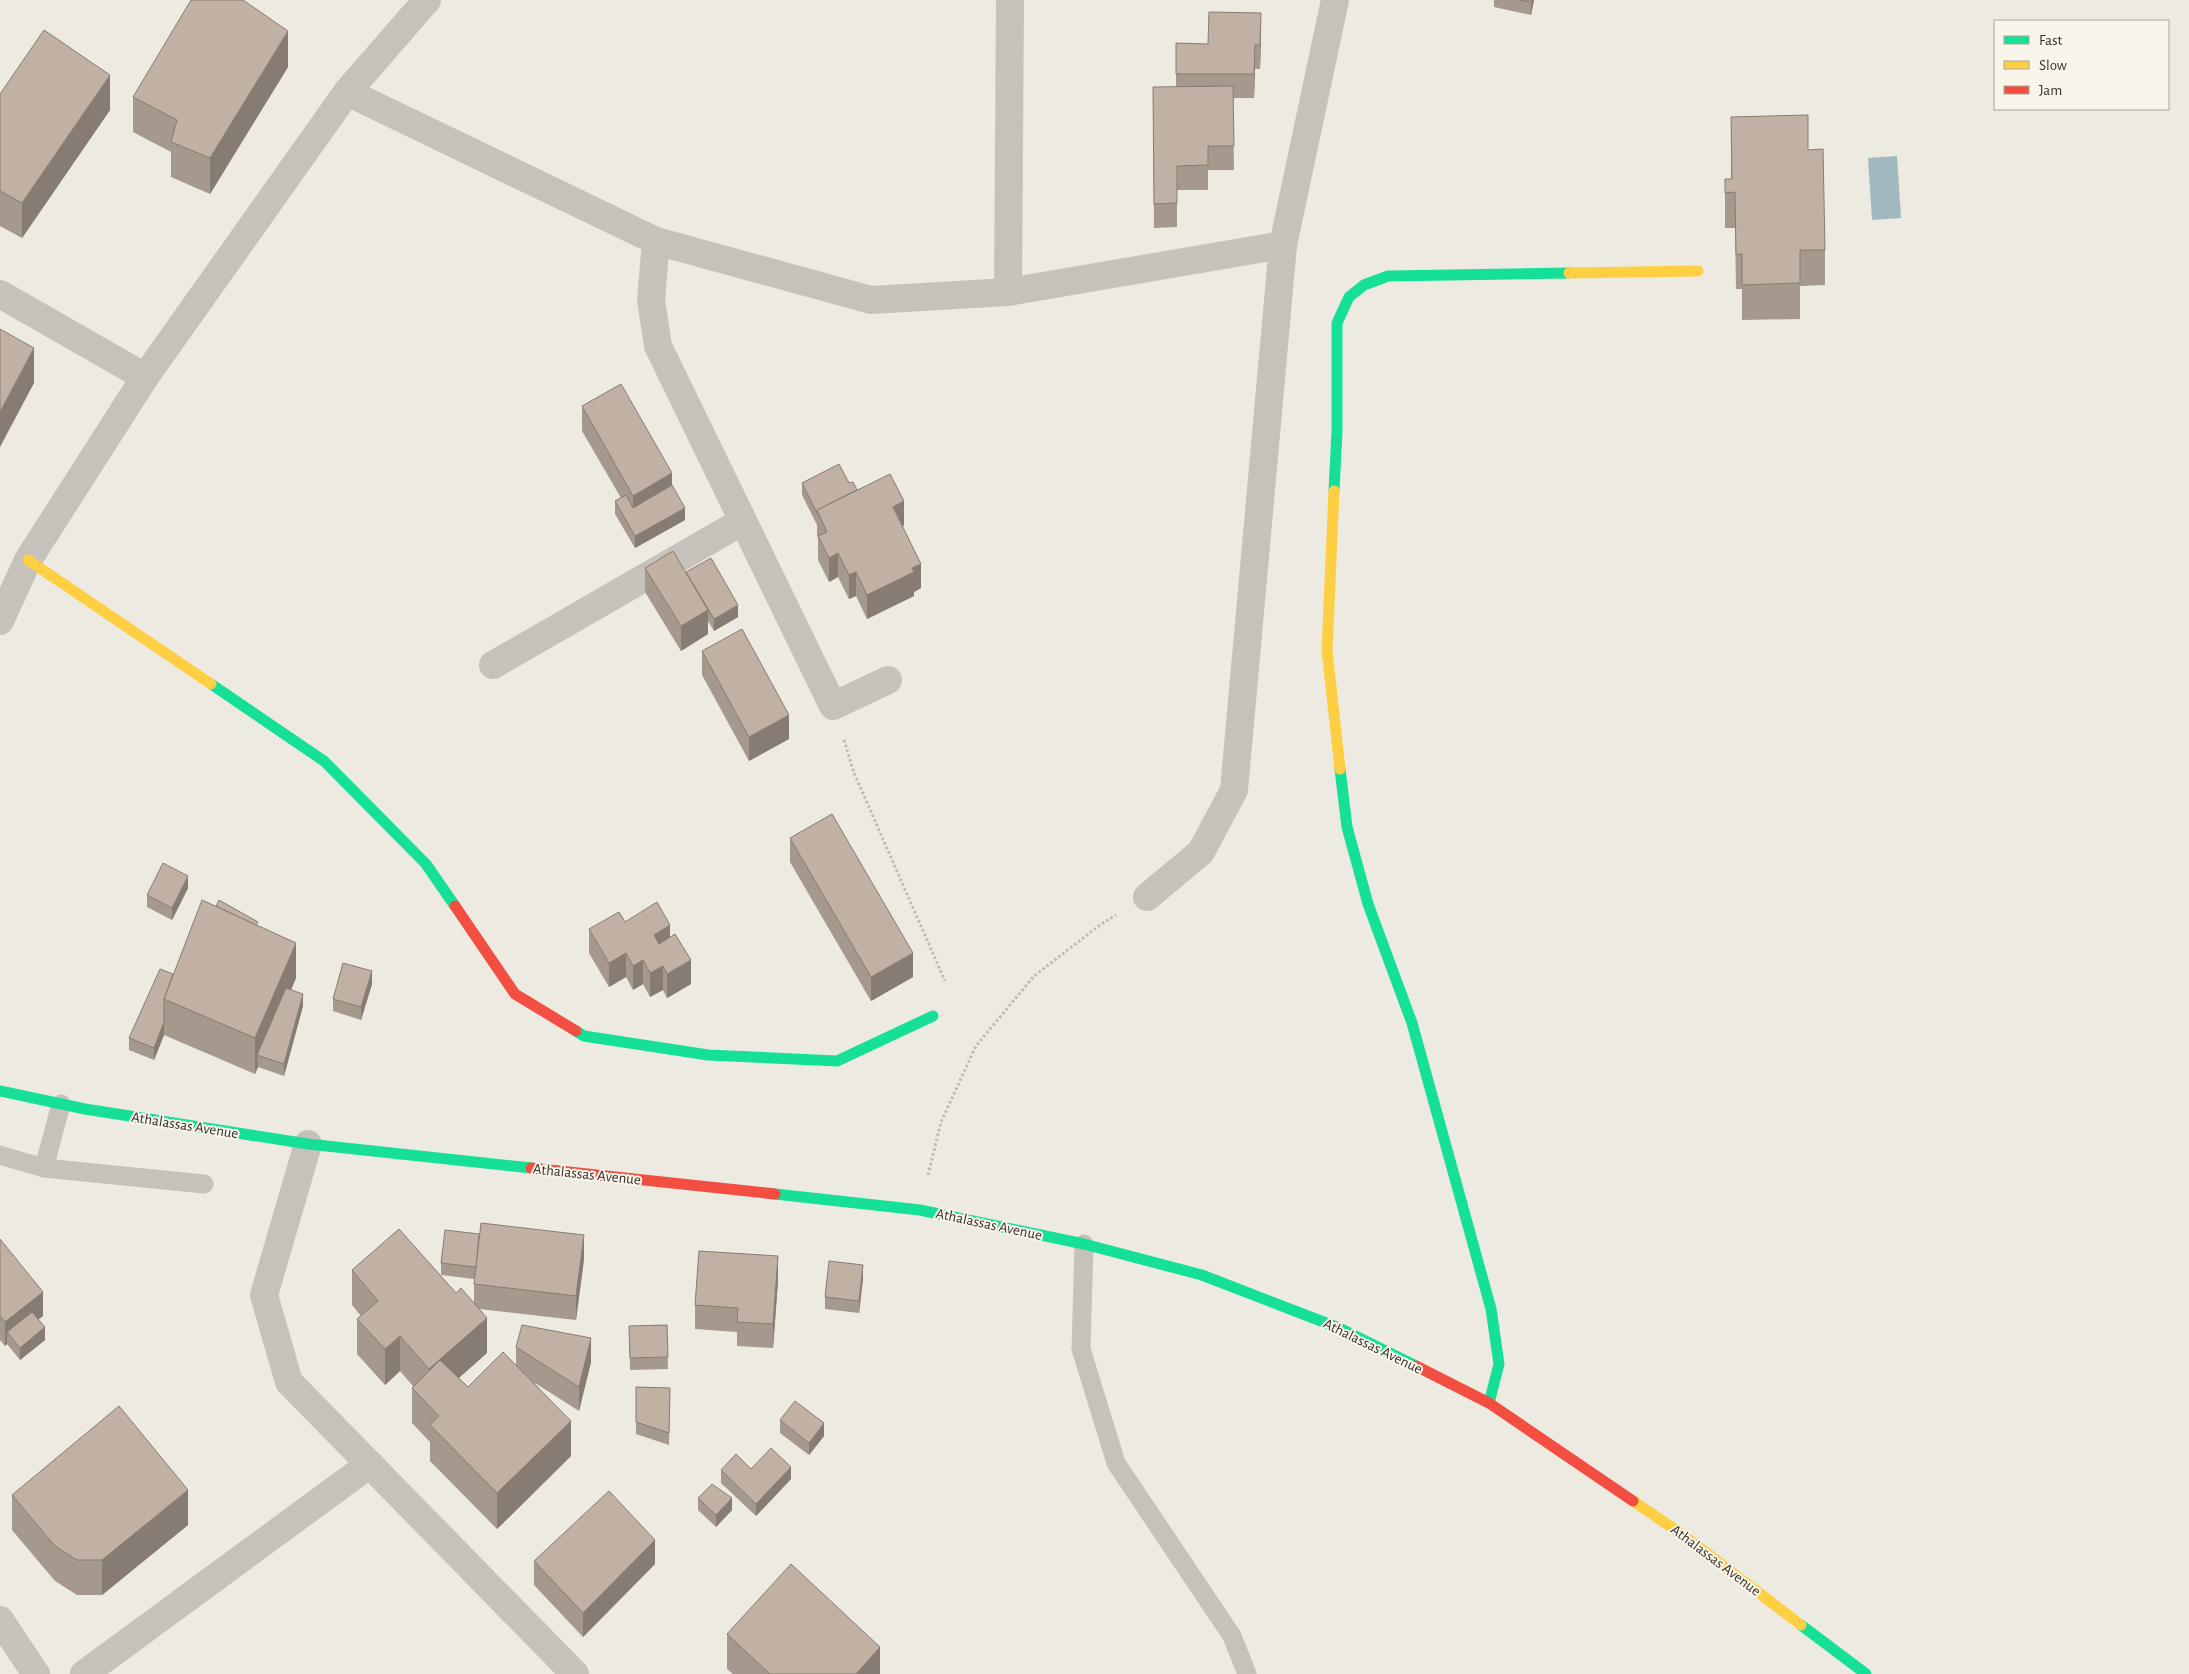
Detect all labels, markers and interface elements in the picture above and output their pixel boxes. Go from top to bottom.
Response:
legend [1994,20,2169,110]
text: Fast [2039,33,2063,48]
text: Slow [2039,58,2067,73]
text: Jam [2039,83,2062,98]
street label: Athalassas Avenue [130,1110,240,1141]
street label: Athalassas Avenue [532,1161,642,1188]
street label: Athalassas Avenue [934,1206,1043,1243]
street label: Athalassas Avenue [1321,1316,1425,1377]
street label: Athalassas Avenue [1668,1522,1764,1599]

